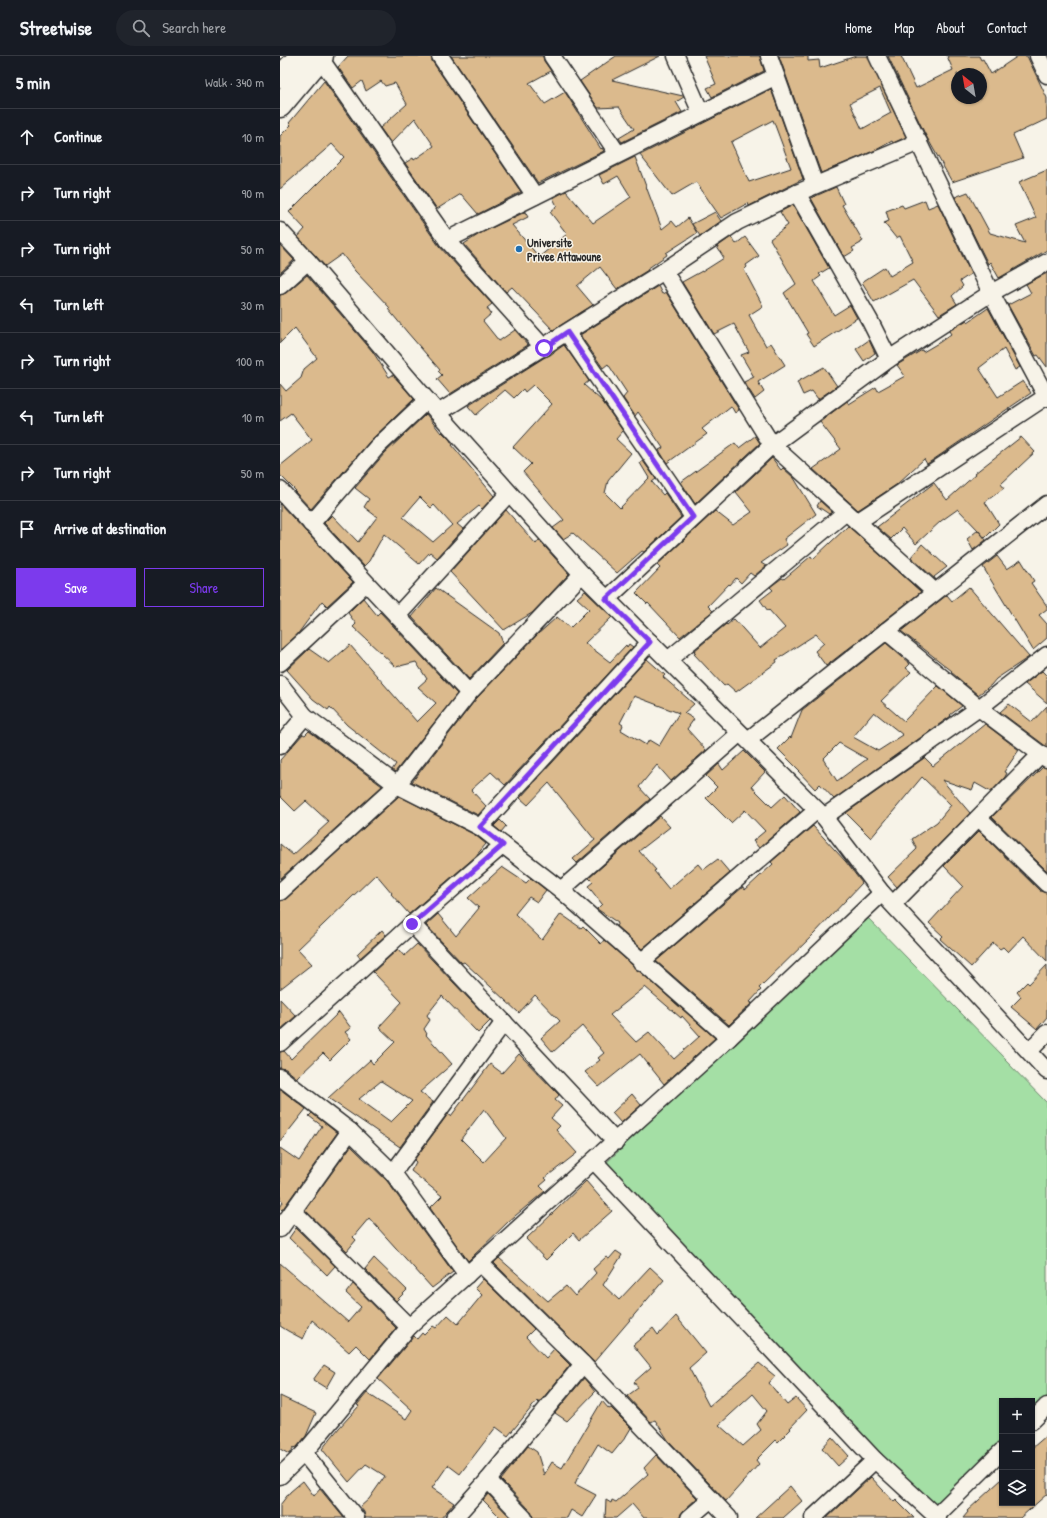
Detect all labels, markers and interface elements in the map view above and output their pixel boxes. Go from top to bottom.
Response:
search box [116,10,396,46]
text: Streetwise [20,15,92,41]
icon: search [130,17,152,39]
text: Search here [162,17,226,38]
text: Home [845,18,872,37]
text: Map [894,18,914,37]
text: About [936,18,965,37]
text: Contact [987,18,1027,37]
north arrow [951,68,987,104]
text: 5 min [16,71,50,94]
text: Walk · 340 m [205,73,264,91]
icon: ahead [16,126,38,148]
text: Continue [54,126,102,147]
text: 10 m [242,128,264,146]
icon: right [16,182,38,204]
text: Turn right [54,182,110,203]
text: 90 m [242,184,264,202]
place label: Universite Privee Attawoune [527,234,602,265]
icon: right [16,238,38,260]
text: Turn right [54,238,110,259]
text: 50 m [241,240,264,258]
marker: Universite Privee Attawoune [514,244,524,254]
icon: left [16,294,38,316]
text: Turn left [54,294,104,315]
text: 30 m [241,296,264,314]
route start [535,339,553,357]
icon: right [16,350,38,372]
text: Turn right [54,350,110,371]
text: 100 m [236,352,264,370]
icon: left [16,406,38,428]
text: Turn left [54,406,104,427]
text: 10 m [242,408,264,426]
icon: right [16,462,38,484]
text: Turn right [54,462,110,483]
text: 50 m [241,464,264,482]
icon: arrive [16,518,38,540]
text: Arrive at destination [54,518,166,539]
button: Save [16,568,136,607]
button: Share [144,568,264,607]
route end [403,915,421,933]
map controls [999,1398,1035,1506]
button: + [999,1398,1035,1434]
button: − [999,1434,1035,1470]
button: layers [999,1470,1035,1506]

